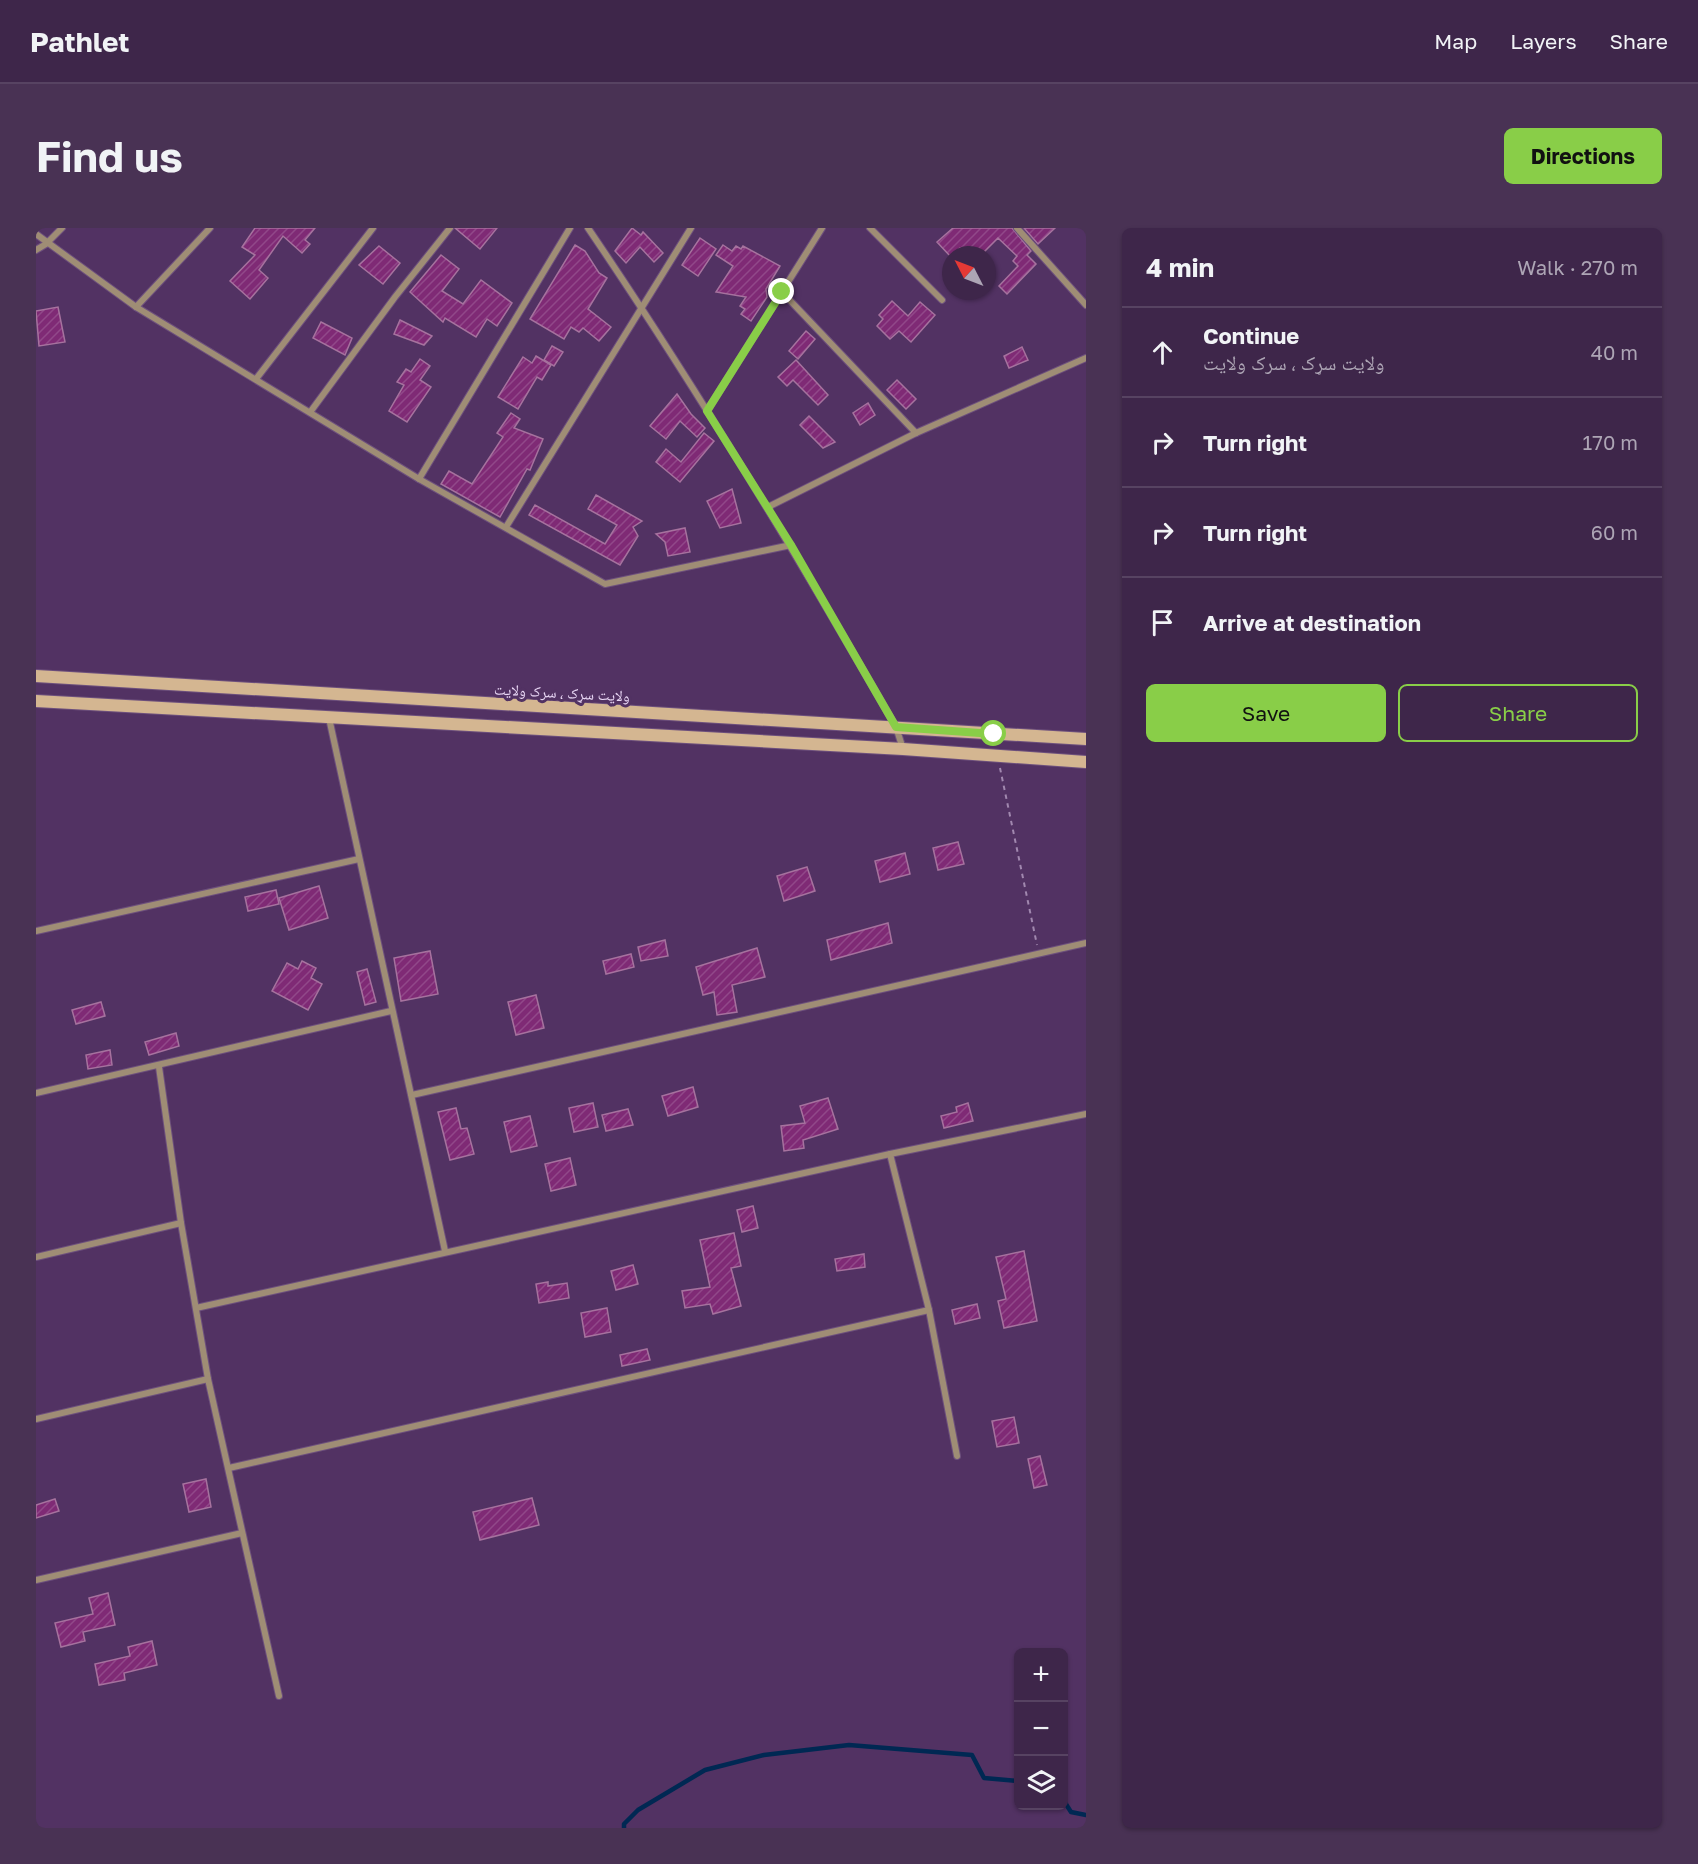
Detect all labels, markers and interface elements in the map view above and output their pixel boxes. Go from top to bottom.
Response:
text: Pathlet [30,25,130,58]
text: Map [1434,28,1477,54]
text: Layers [1510,28,1577,54]
text: Share [1610,28,1668,54]
button: Directions [1504,128,1662,184]
text: Find us [36,131,183,181]
north arrow [942,246,996,300]
text: 4 min [1146,252,1214,283]
text: Walk · 270 m [1517,255,1638,279]
route end [768,278,794,304]
text: Continue [1203,322,1299,349]
icon: ahead [1146,336,1179,369]
text: 40 m [1591,340,1638,364]
text: ولایت سړک ، سرک ولایت [1203,350,1384,374]
icon: right [1146,426,1179,459]
text: Turn right [1203,429,1307,456]
text: 170 m [1583,430,1638,454]
icon: right [1146,516,1179,549]
text: Turn right [1203,519,1307,546]
text: 60 m [1591,520,1638,544]
icon: arrive [1146,606,1179,639]
text: Arrive at destination [1203,609,1421,636]
street label: ولایت سړک ، سرک ولایت [494,679,630,706]
button: Save [1146,684,1386,742]
button: Share [1398,684,1638,742]
route start [980,720,1006,746]
map controls [1014,1648,1068,1810]
button: + [1014,1648,1068,1702]
button: − [1014,1702,1068,1756]
button: layers [1014,1756,1068,1810]

